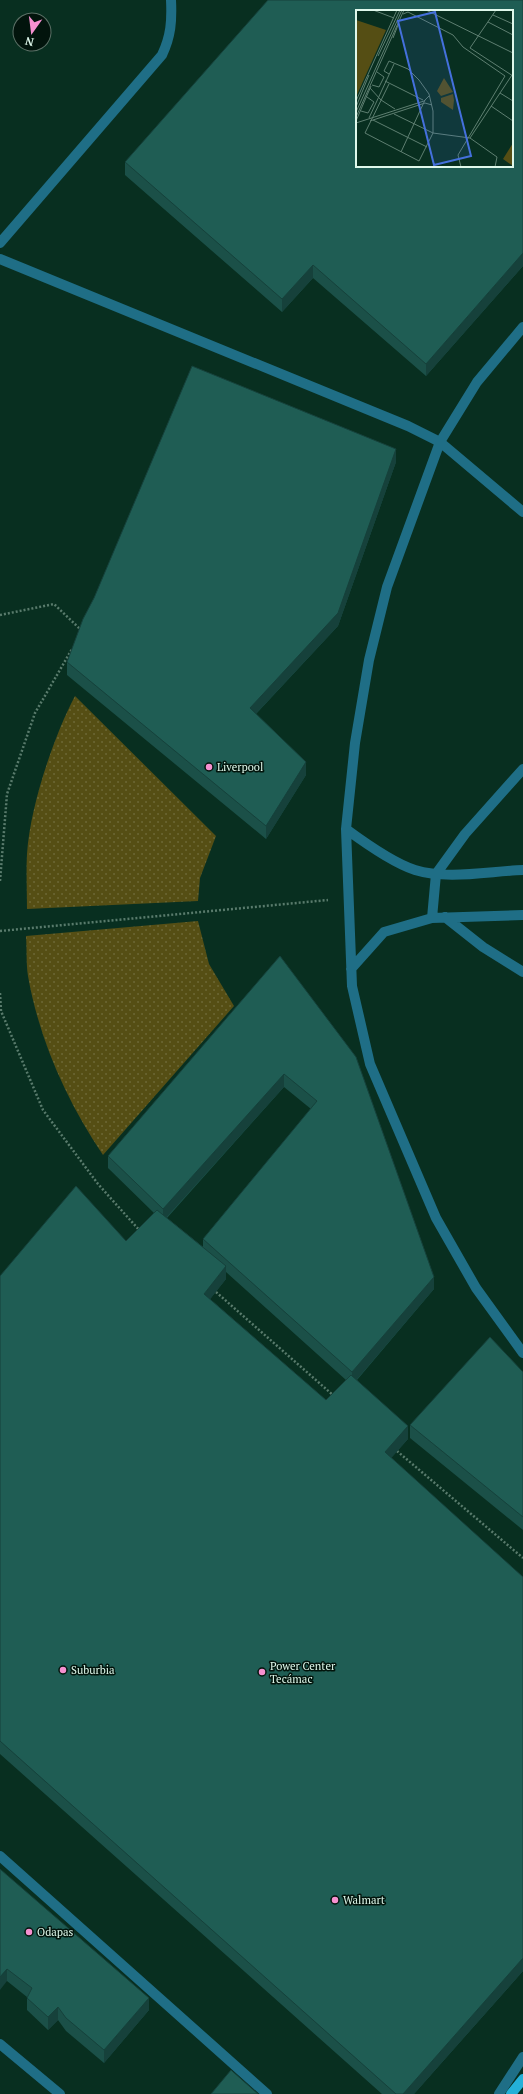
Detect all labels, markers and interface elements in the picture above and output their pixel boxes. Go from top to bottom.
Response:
inset map [356,10,513,167]
north arrow [12,12,52,52]
text: N [23,34,35,50]
place label: Liverpool [217,760,263,774]
marker: Liverpool [204,762,214,772]
place label: Power Center Tecámac [270,1659,336,1686]
place label: Suburbia [71,1663,115,1677]
marker: Suburbia [58,1665,68,1675]
marker: Power Center Tecámac [257,1667,267,1677]
place label: Walmart [343,1893,385,1907]
marker: Walmart [330,1895,340,1905]
place label: Odapas [37,1925,74,1939]
marker: Odapas [24,1927,34,1937]

